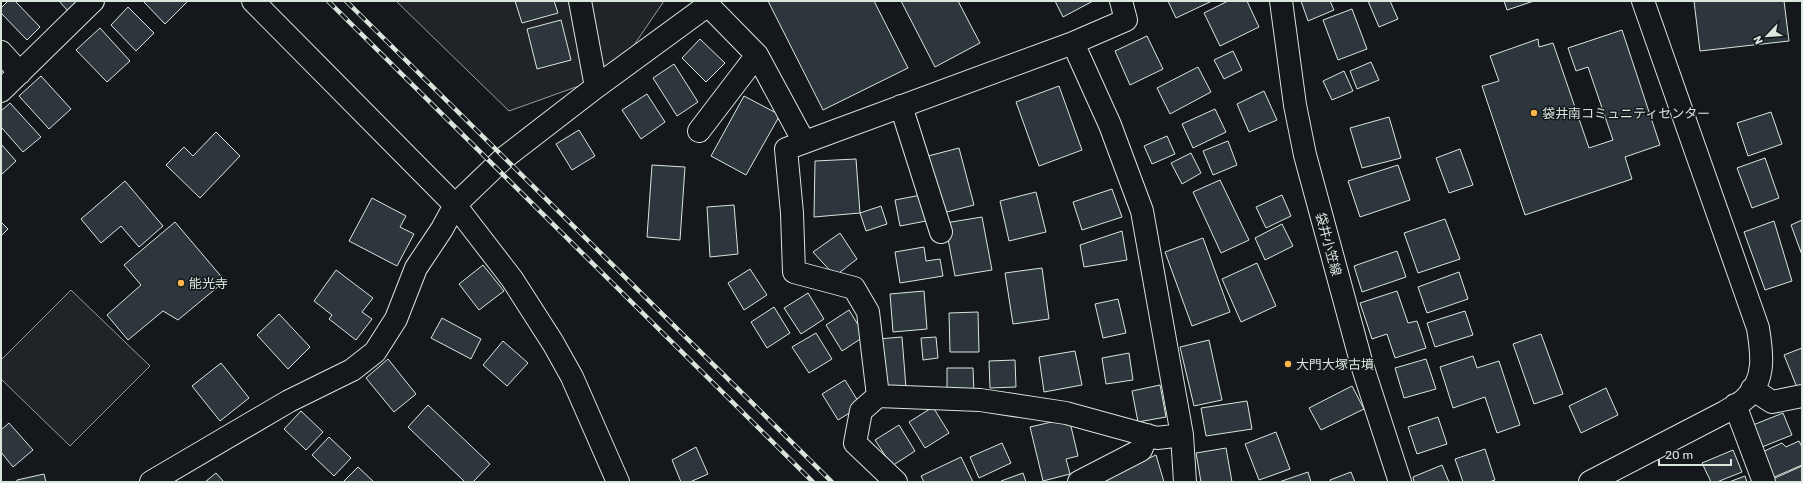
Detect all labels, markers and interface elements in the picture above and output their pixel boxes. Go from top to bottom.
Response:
north arrow [1747,16,1787,56]
text: N [1751,34,1766,46]
place label: 袋井南コミュニティセンター [1542,106,1710,121]
marker: 袋井南コミュニティセンター [1529,108,1539,118]
street label: 袋井小笠線 [1313,211,1344,277]
place label: 能光寺 [189,276,228,291]
marker: 能光寺 [176,278,186,288]
place label: 大門大塚古墳 [1296,357,1374,372]
marker: 大門大塚古墳 [1283,359,1293,369]
scale bar [1659,441,1731,467]
text: 20 m [1665,448,1693,462]

